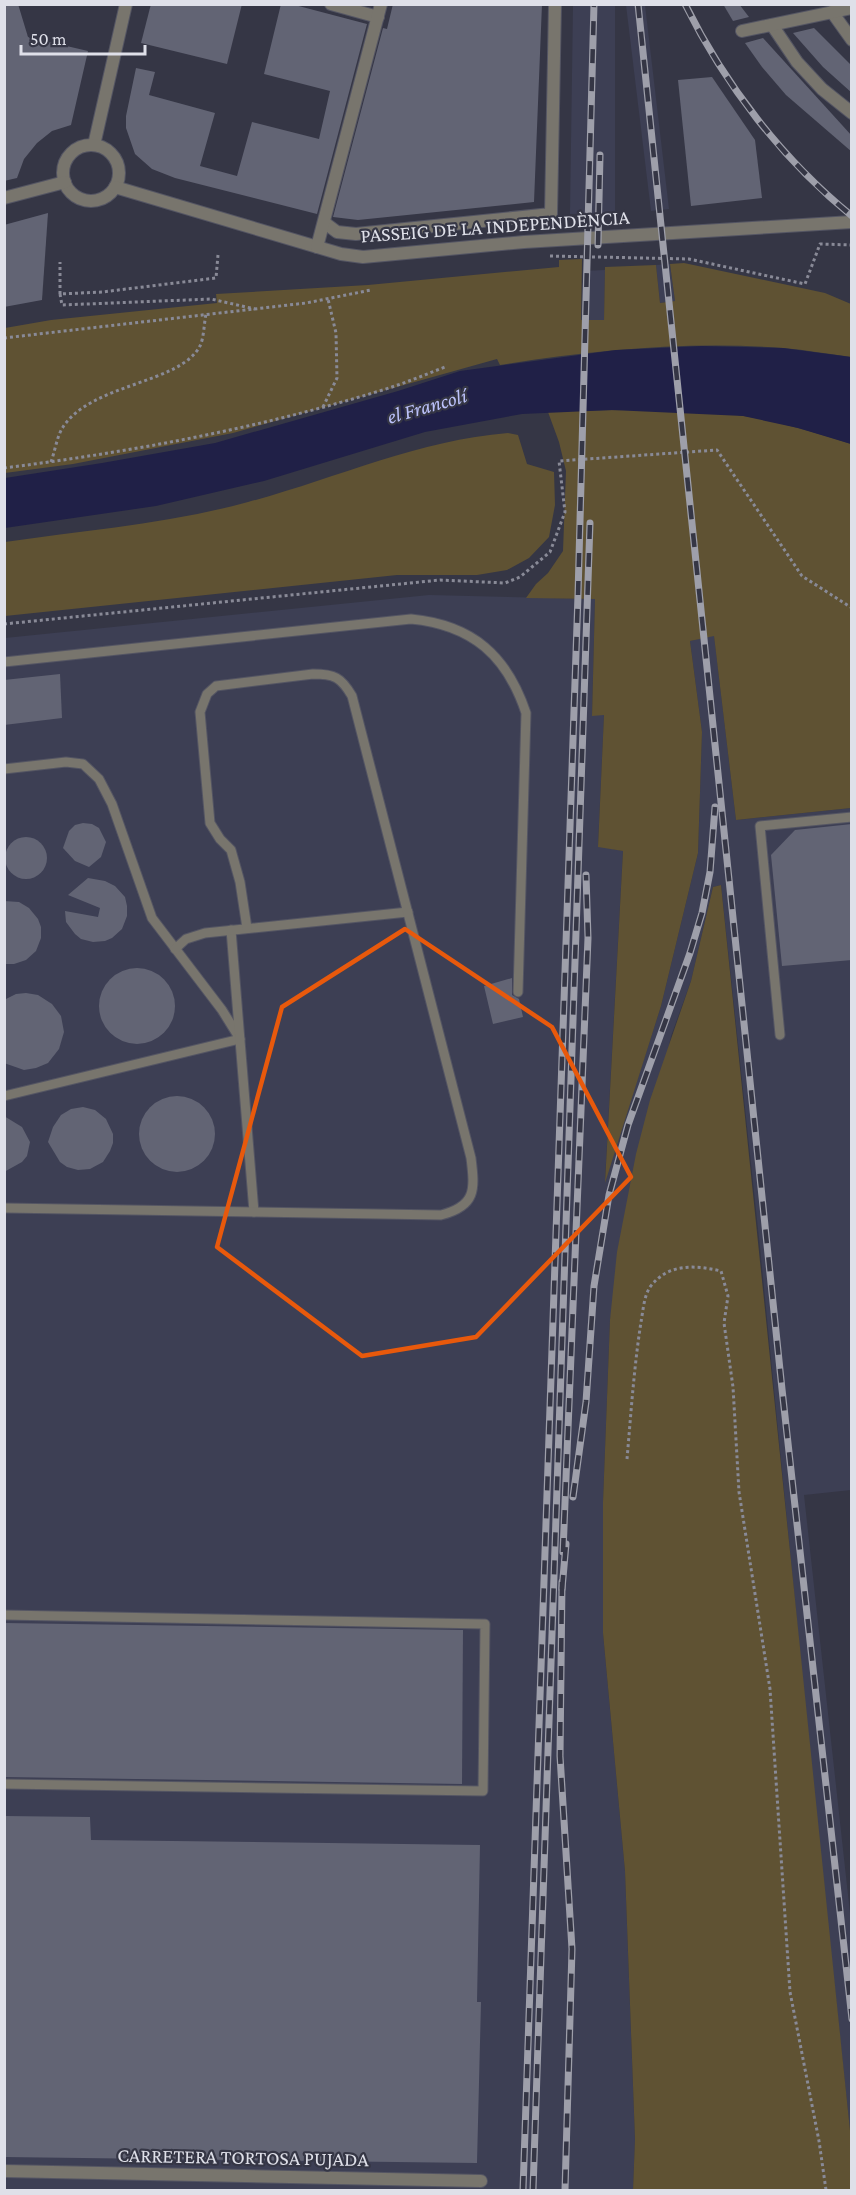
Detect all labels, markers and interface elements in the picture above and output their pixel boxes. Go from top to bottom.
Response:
scale bar [21,18,146,56]
text: 50 m [30,29,67,49]
street label: PASSEIG DE LA INDEPENDÈNCIA [360,206,631,246]
water label: el Francolí [384,383,472,429]
street label: CARRETERA TORTOSA PUJADA [117,2144,370,2171]

